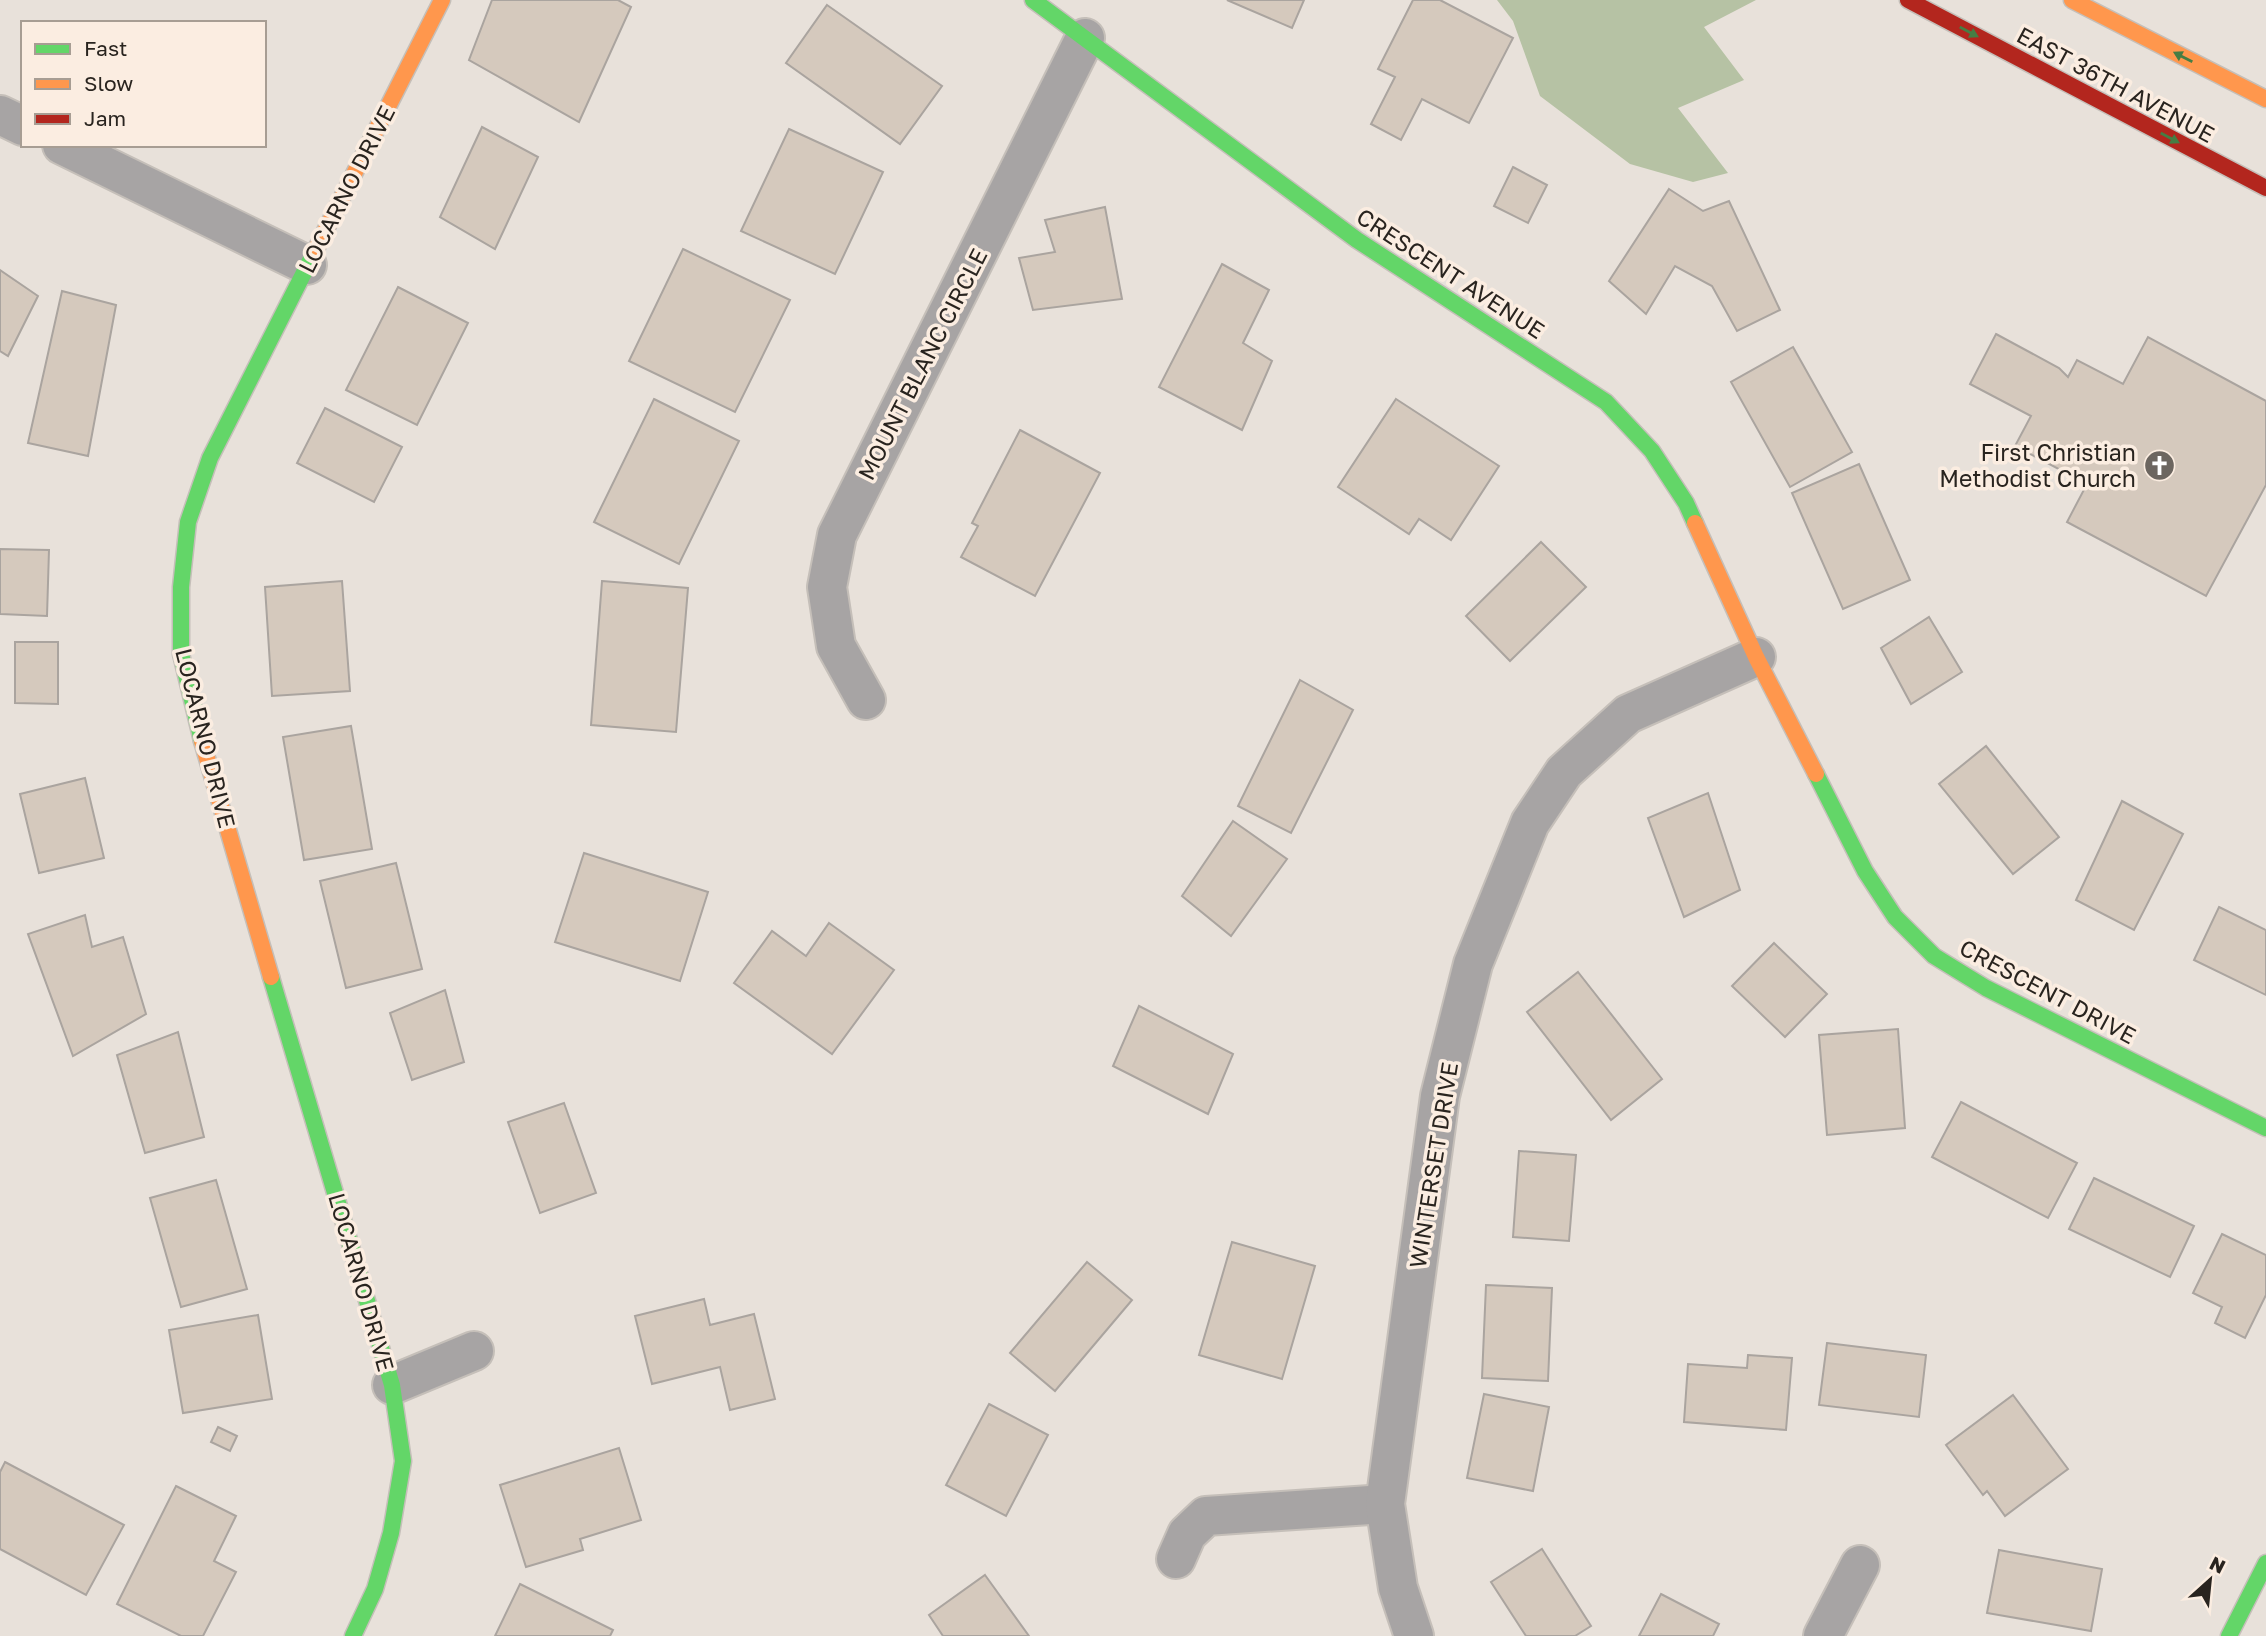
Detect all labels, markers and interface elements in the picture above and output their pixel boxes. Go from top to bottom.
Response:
street label: EAST 36TH AVENUE [2012,20,2220,148]
legend [21,21,266,147]
one-way arrow [1959,26,1979,38]
text: Fast [84,35,127,61]
one-way arrow [2173,51,2193,62]
text: Slow [84,70,133,96]
street label: LOCARNO DRIVE [292,101,400,277]
text: Jam [84,105,126,131]
one-way arrow [2160,132,2180,143]
street label: CRESCENT AVENUE [1352,202,1550,344]
street label: MOUNT BLANC CIRCLE [851,244,993,484]
place label: First Christian Methodist Church [1939,438,2136,492]
church icon: First Christian Methodist Church [2142,448,2176,482]
street label: LOCARNO DRIVE [170,645,242,831]
street label: CRESCENT DRIVE [1955,933,2141,1049]
street label: WINTERSET DRIVE [1403,1060,1463,1270]
street label: LOCARNO DRIVE [323,1190,401,1374]
north arrow [2175,1545,2245,1615]
text: N [2206,1551,2230,1578]

